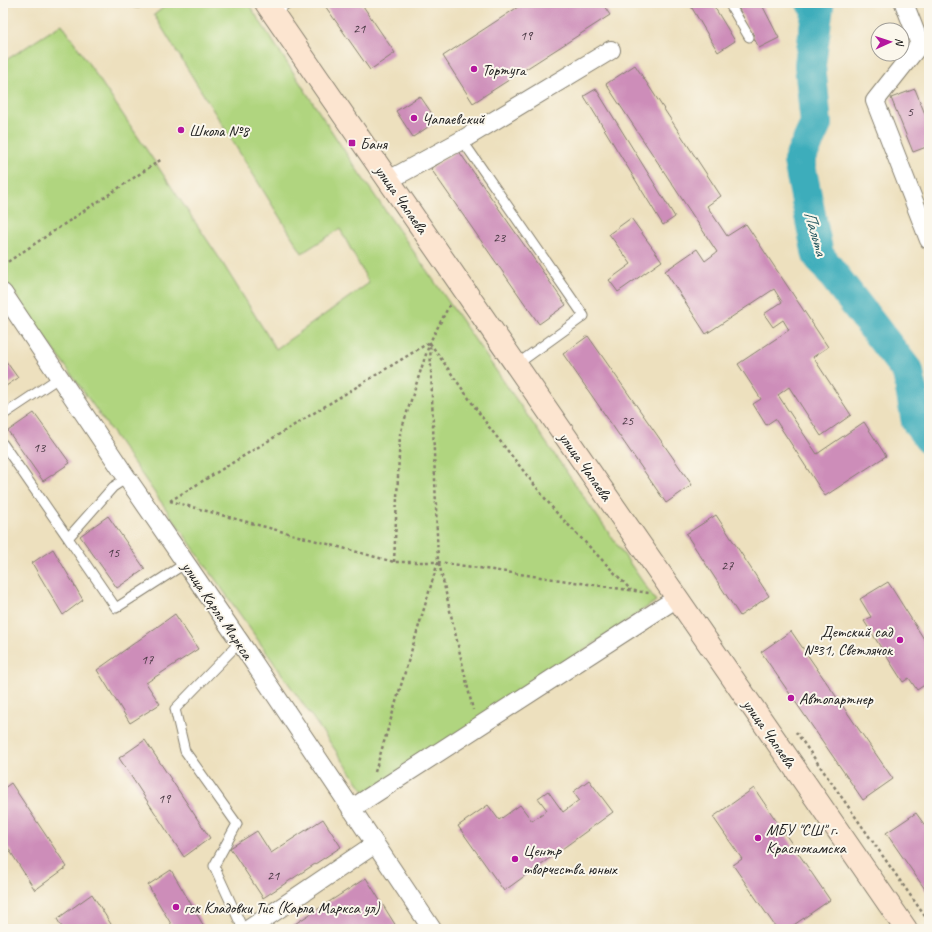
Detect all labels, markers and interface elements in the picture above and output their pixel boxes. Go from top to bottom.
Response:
house number: 21 [353,20,366,37]
north arrow [870,22,910,62]
house number: 19 [520,27,534,44]
text: N [893,38,907,47]
place label: Тортуга [482,60,527,80]
marker: Тортуга [469,64,479,74]
house number: 5 [907,103,914,120]
place label: Чапаевский [422,109,486,129]
marker: Чапаевский [409,113,419,123]
place label: Школа №8 [189,121,250,141]
marker: Школа №8 [176,125,186,135]
place label: Баня [360,134,388,154]
marker: Баня [347,138,357,148]
street label: улица Чапаева [370,160,433,239]
water label: Пальта [799,209,832,260]
house number: 23 [493,229,507,246]
house number: 25 [621,412,634,429]
street label: улица Чапаева [554,427,617,506]
house number: 13 [33,439,47,456]
house number: 15 [107,544,120,561]
street label: улица Карла Маркса [177,557,258,664]
house number: 27 [721,557,734,574]
place label: Детский сад №31, Светлячок [803,622,894,660]
marker: Детский сад №31, Светлячок [895,635,905,645]
house number: 17 [141,651,154,668]
place label: Автопартнер [799,689,874,709]
marker: Автопартнер [786,693,796,703]
street label: улица Чапаева [738,694,801,773]
house number: 19 [158,790,172,807]
place label: МБУ "СШ" г. Краснокамска [766,820,847,858]
marker: МБУ "СШ" г. Краснокамска [753,833,763,843]
place label: Центр творчества юных [523,841,618,879]
marker: Центр творчества юных [510,854,520,864]
house number: 21 [267,867,280,884]
place label: гск Кладовки Тис (Карла Маркса ул) [184,898,380,918]
marker: гск Кладовки Тис (Карла Маркса ул) [171,902,181,912]

